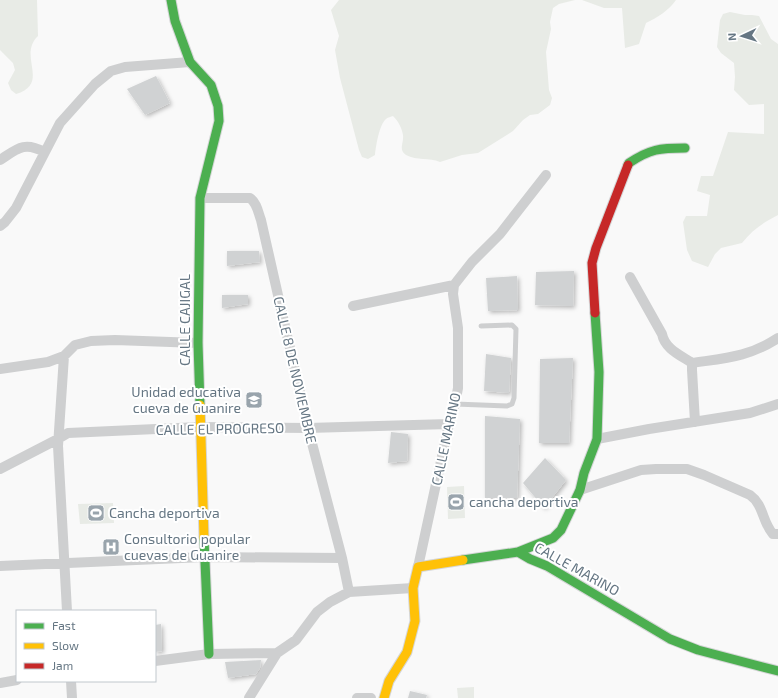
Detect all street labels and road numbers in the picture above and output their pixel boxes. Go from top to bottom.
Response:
street label: CALLE CAJIGAL [176,274,193,366]
street label: CALLE 8 DE NOVIEMBRE [270,295,321,445]
street label: CALLE MARINO [427,391,464,487]
street label: CALLE EL PROGRESO [156,419,284,438]
street label: CALLE MARINO [532,538,623,599]

